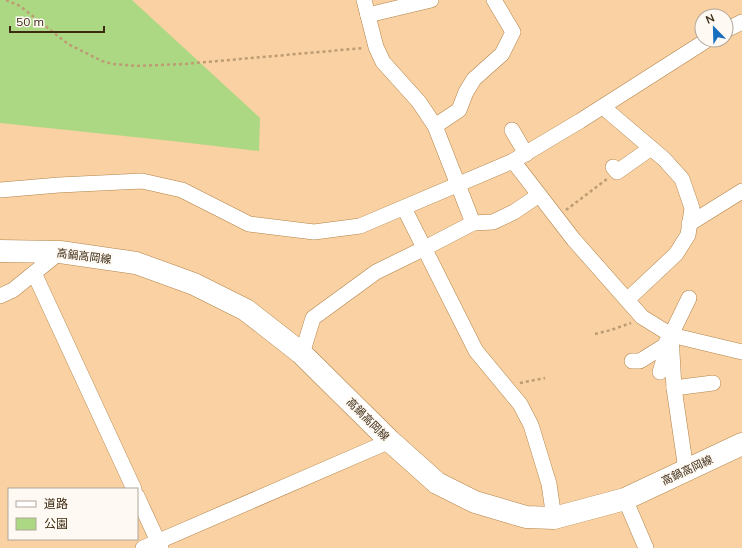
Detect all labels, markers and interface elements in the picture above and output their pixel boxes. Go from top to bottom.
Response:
scale bar [10,8,104,34]
north arrow [694,8,734,48]
text: N [704,11,717,27]
text: 50 m [16,14,44,29]
street label: 高鍋高岡線 [56,246,112,266]
street label: 高鍋高岡線 [344,395,392,443]
street label: 高鍋高岡線 [659,452,715,488]
legend [8,488,138,540]
text: 道路 [44,496,68,511]
text: 公園 [44,516,68,531]

